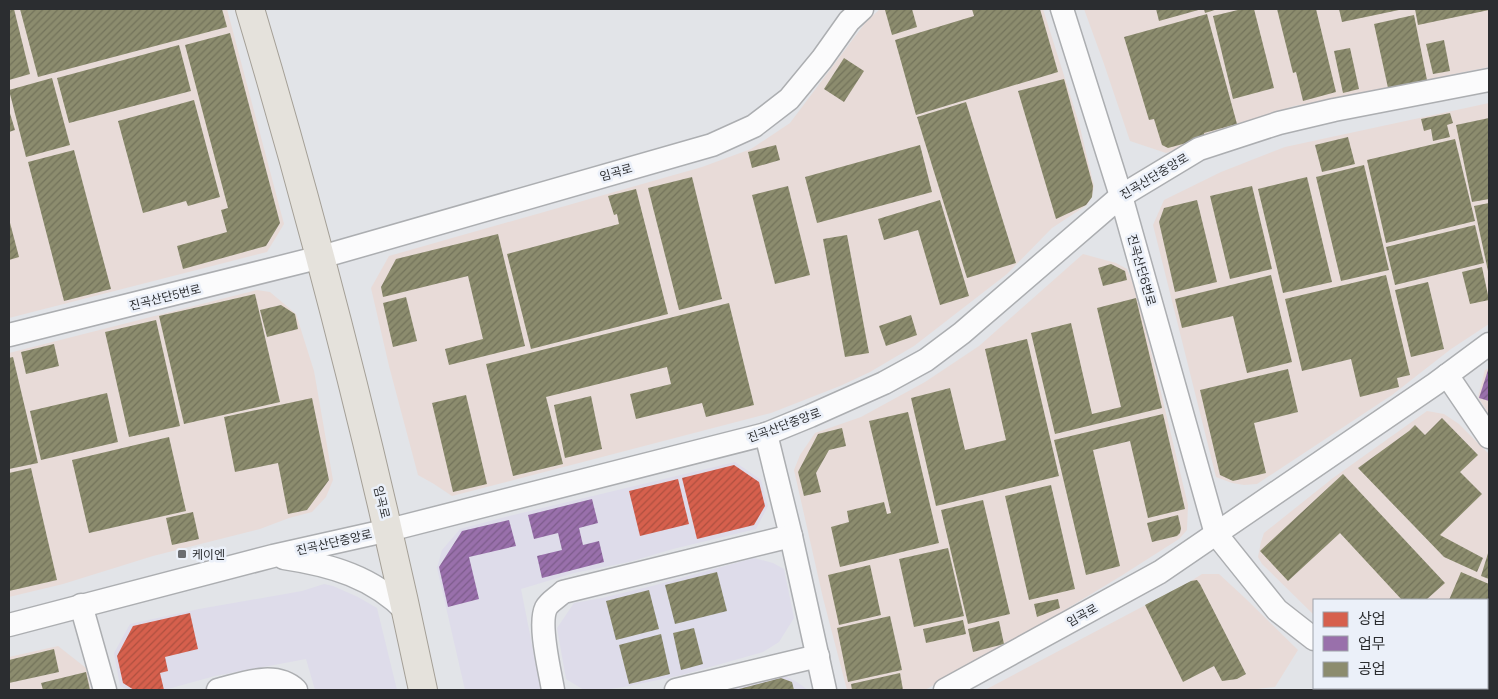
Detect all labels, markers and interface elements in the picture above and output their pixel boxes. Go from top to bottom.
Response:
street label: 진곡산단중앙로 [1117,149,1191,203]
street label: 임곡로 [598,159,634,185]
street label: 진곡산단6번로 [1124,232,1160,308]
street label: 진곡산단5번로 [127,280,203,314]
street label: 진곡산단중앙로 [745,404,823,446]
street label: 임곡로 [370,484,394,520]
street label: 진곡산단중앙로 [294,525,374,559]
place label: 케이엔 [192,546,225,563]
marker: 케이엔 [176,548,188,560]
legend [1313,599,1488,689]
street label: 임곡로 [1063,600,1101,630]
text: 상업 [1358,608,1386,629]
text: 업무 [1358,633,1386,654]
text: 공업 [1358,658,1386,679]

